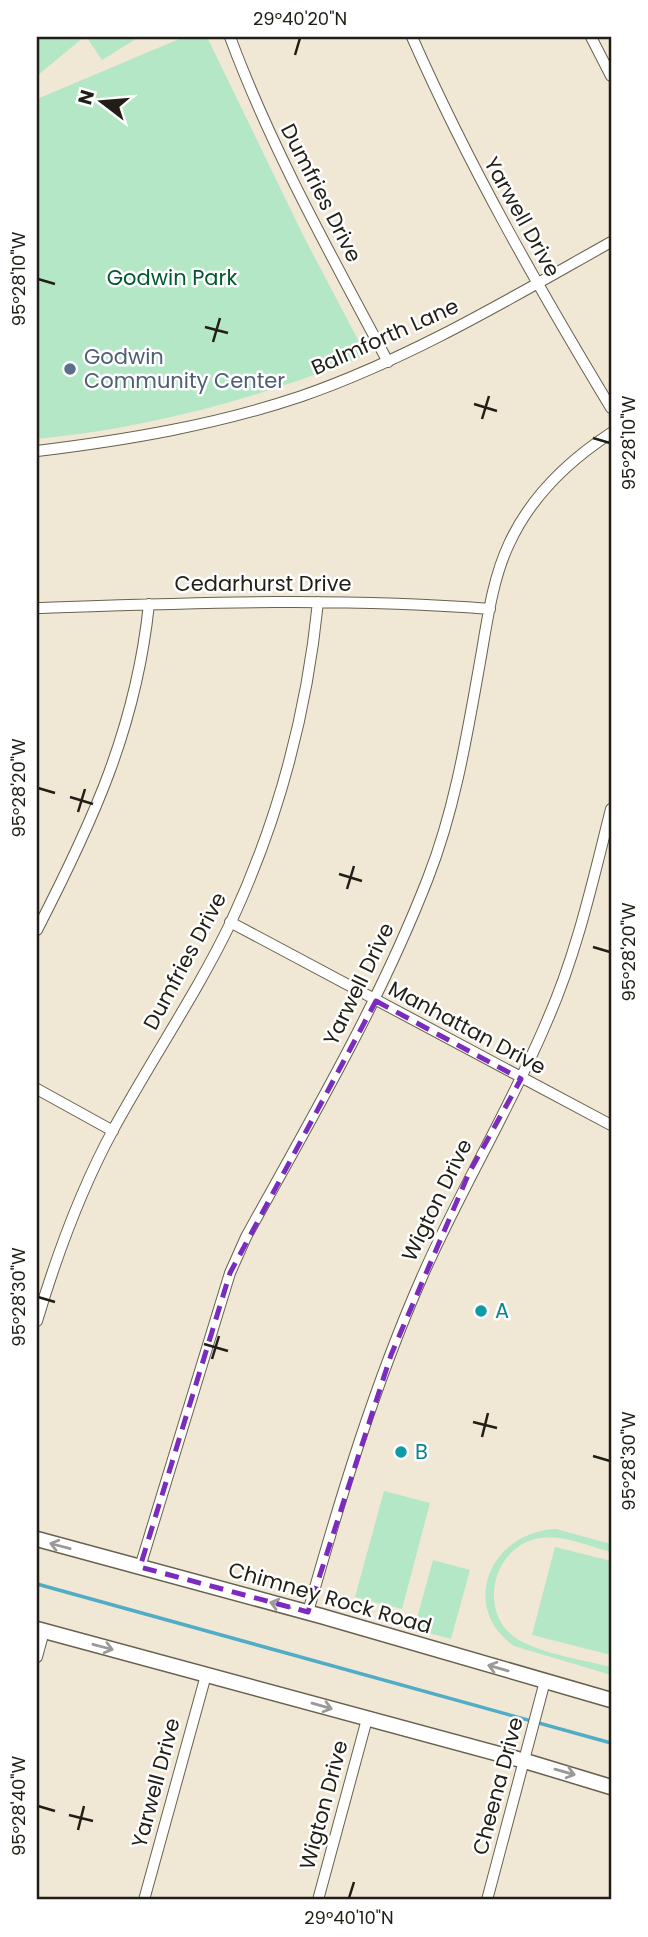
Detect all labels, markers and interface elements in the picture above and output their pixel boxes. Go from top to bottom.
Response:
text: 29°40'20"N [253,6,347,31]
north arrow [66,66,136,136]
text: N [71,87,101,108]
street label: Dumfries Drive [274,118,369,267]
street label: Yarwell Drive [477,152,567,282]
text: 95°28'10"W [6,231,31,326]
park label: Godwin Park [107,263,237,292]
street label: Balmforth Lane [307,291,463,382]
place label: Godwin Community Center [84,342,285,395]
marker: Godwin Community Center [62,361,78,377]
text: 95°28'10"W [616,395,641,490]
street label: Cedarhurst Drive [174,569,352,598]
text: 95°28'20"W [6,738,31,838]
street label: Dumfries Drive [136,887,233,1035]
text: 95°28'20"W [616,902,641,1002]
street label: Yarwell Drive [316,918,401,1050]
street label: Manhattan Drive [383,974,551,1081]
street label: Wigton Drive [394,1134,479,1266]
text: 95°28'30"W [6,1247,31,1347]
place label: A [495,1296,509,1325]
marker: A [473,1303,489,1319]
text: 95°28'30"W [616,1411,641,1511]
place label: B [415,1437,428,1466]
marker: B [393,1444,409,1460]
one-way arrow [49,1538,71,1551]
street label: Chimney Rock Road [225,1555,435,1640]
one-way arrow [269,1598,292,1611]
one-way arrow [91,1641,113,1654]
one-way arrow [488,1660,510,1673]
one-way arrow [311,1700,333,1713]
street label: Cheena Drive [465,1714,530,1858]
street label: Yarwell Drive [124,1715,187,1851]
street label: Wigton Drive [292,1737,355,1873]
text: 95°28'40"W [6,1756,31,1856]
one-way arrow [554,1767,576,1780]
text: 29°40'10"N [304,1905,394,1930]

